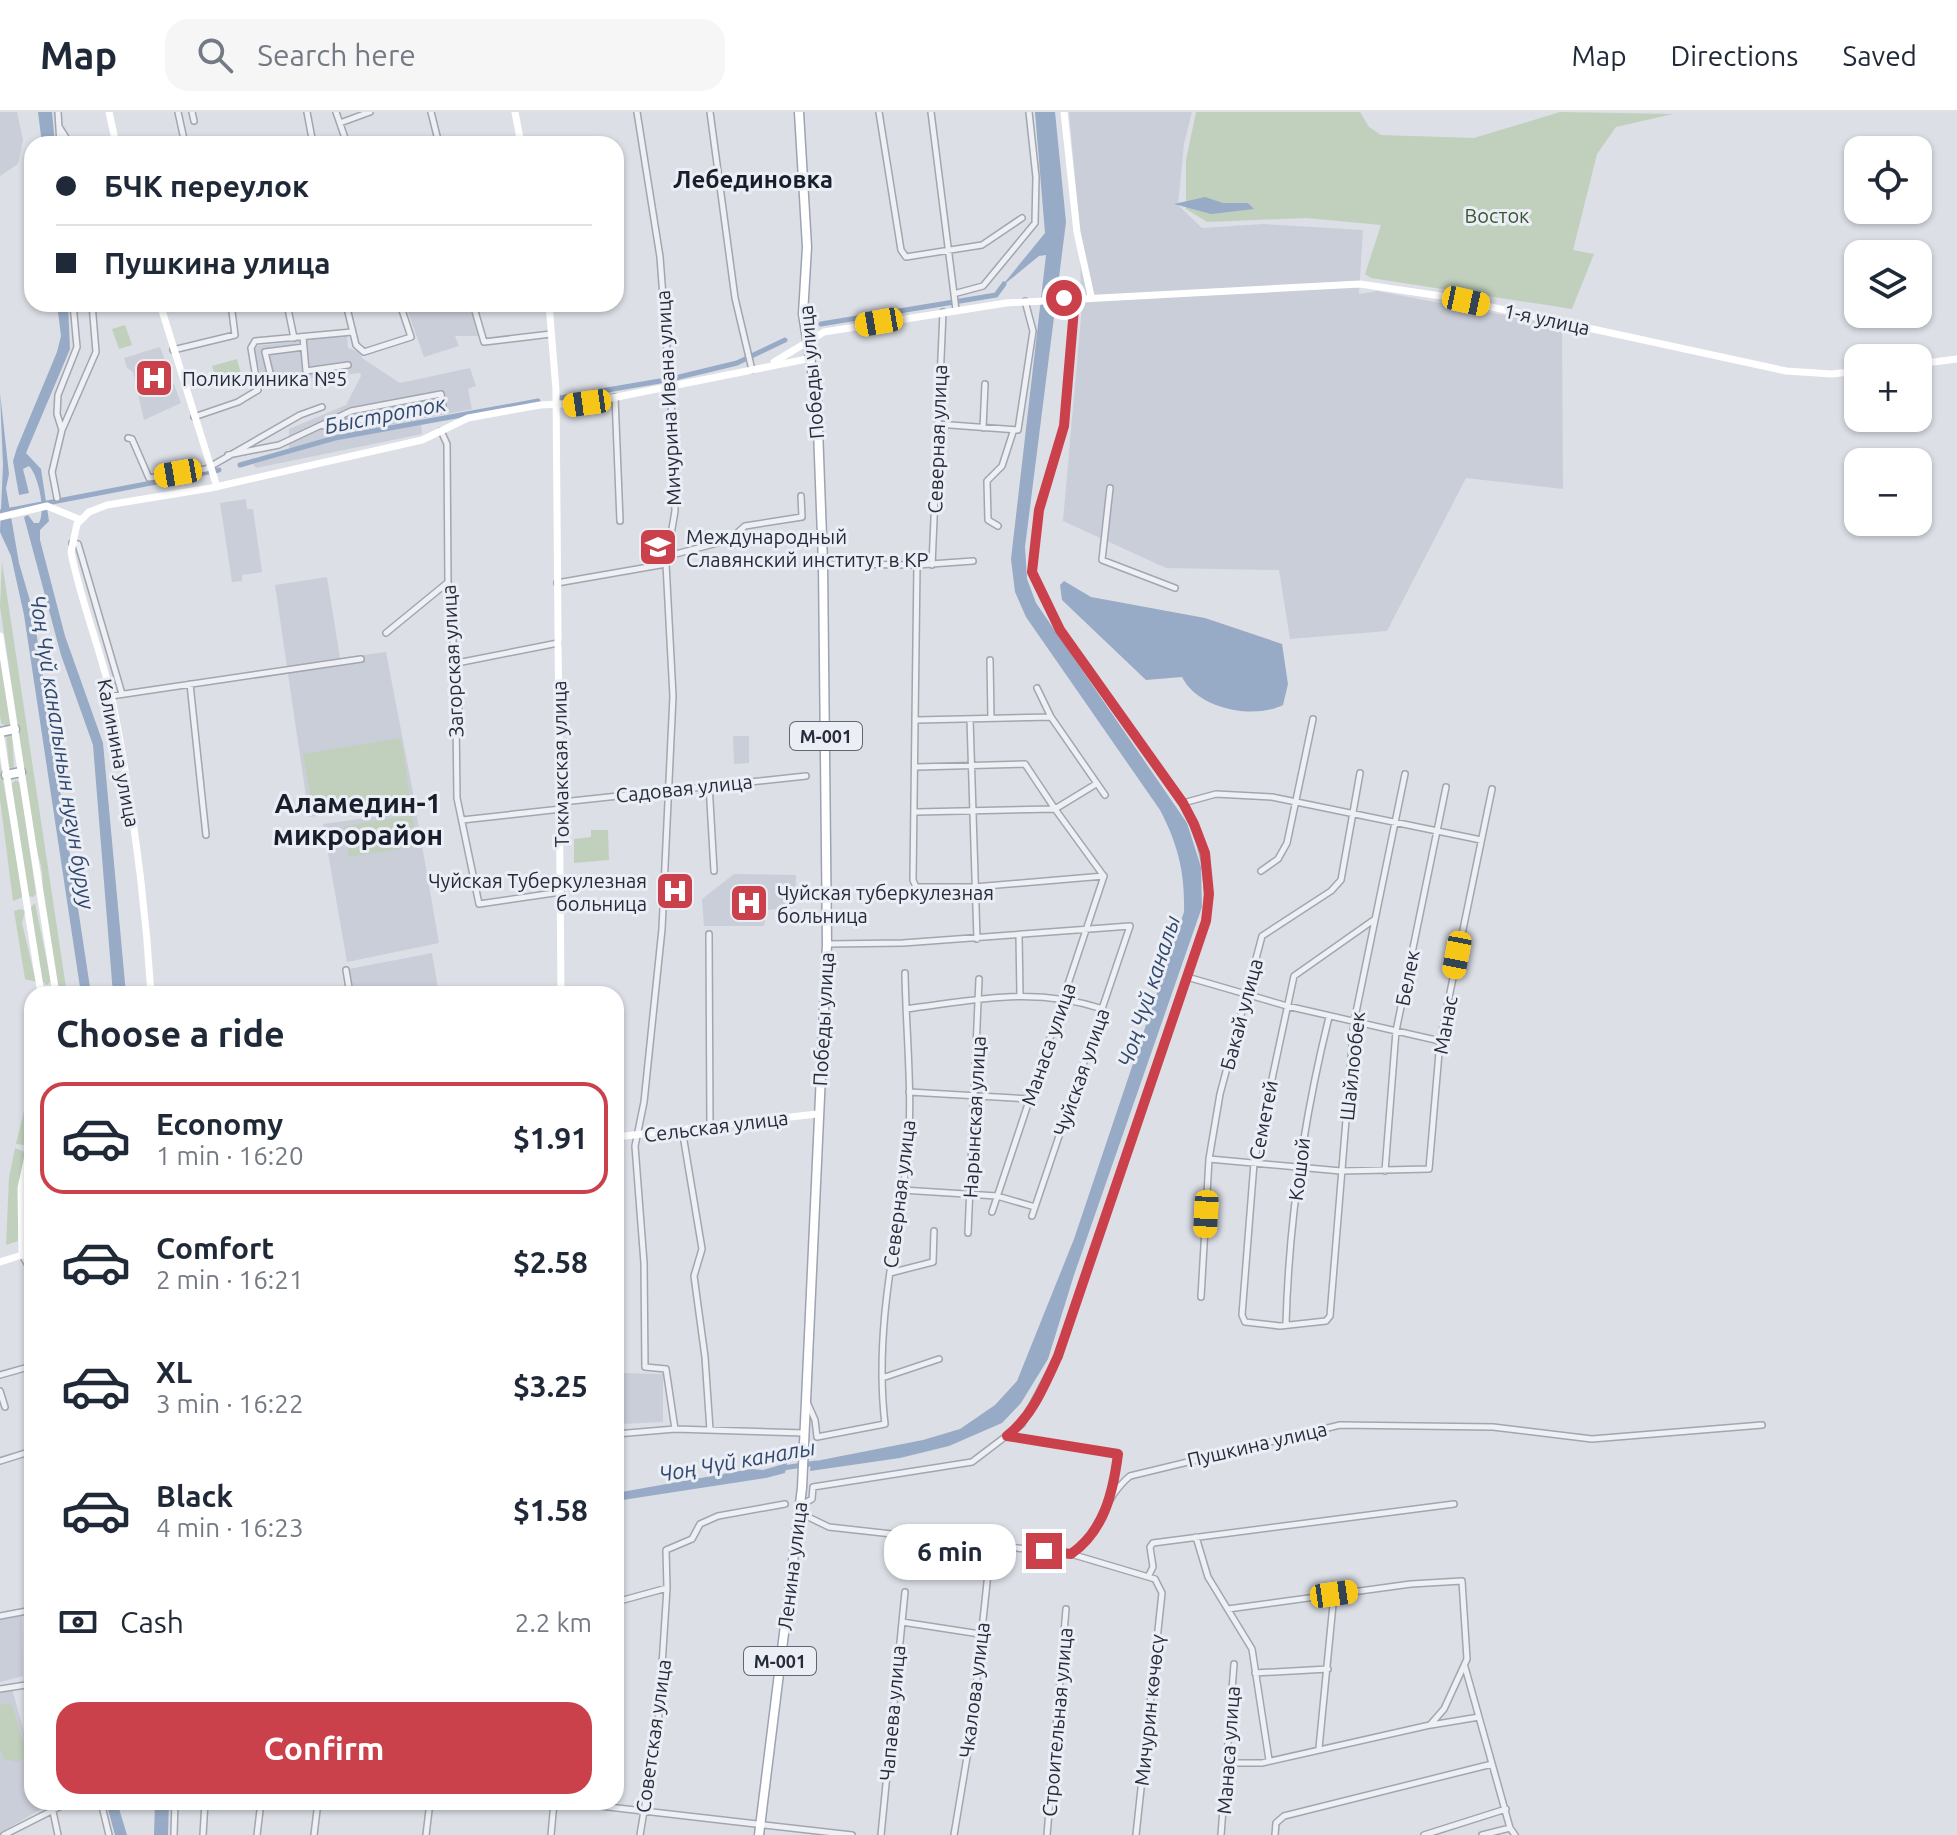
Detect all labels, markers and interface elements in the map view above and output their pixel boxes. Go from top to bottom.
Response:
search box [165,19,725,91]
icon: search [193,33,237,77]
text: Map [40,34,117,76]
text: Search here [257,38,416,72]
text: Map [1571,40,1627,71]
text: Directions [1671,40,1798,71]
text: Saved [1842,40,1917,71]
map controls [1844,136,1932,536]
button: locate [1844,136,1932,224]
district label: Лебединовка [673,166,833,193]
text: БЧК переулок [104,169,309,203]
park label: Восток [1465,204,1529,227]
button: layers [1844,240,1932,328]
text: Пушкина улица [104,246,331,280]
route start [1046,280,1082,316]
car [1440,284,1492,318]
street label: Мичурина Ивана улица [651,289,685,507]
street label: 1-я улица [1502,299,1592,339]
street label: Победы улица [794,304,828,440]
car [853,306,905,338]
button: + [1844,344,1932,432]
hospital icon: Поликлиника №5 [133,357,175,399]
street label: Северная улица [923,364,951,514]
place label: Поликлиника №5 [182,367,347,390]
car [562,388,612,418]
water label: Быстроток [322,390,449,438]
button: − [1844,448,1932,536]
car [152,457,204,489]
place label: Международный Славянский институт в КР [686,525,928,571]
school or university icon: Международный Славянский институт в КР [637,526,679,568]
street label: Загорская улица [437,584,467,738]
water label: Чоң Чүй каналынын нугун буруу [26,593,100,911]
street label: Калинина улица [93,677,145,829]
street label: Токмакская улица [547,680,573,848]
road number: М-001 [790,722,862,750]
street label: Садовая улица [614,769,754,807]
district label: Аламедин-1 микрорайон [273,787,443,850]
place label: Чуйская Туберкулезная больница [428,869,647,915]
hospital icon: Чуйская Туберкулезная больница [654,870,696,912]
place label: Чуйская туберкулезная больница [777,881,994,927]
hospital icon: Чуйская туберкулезная больница [728,882,770,924]
water label: Чоң Чүй каналы [1112,912,1184,1070]
car [1441,929,1473,981]
street label: Белек [1390,948,1424,1008]
street label: Победы улица [808,951,838,1087]
street label: Бакай улица [1215,956,1267,1072]
street label: Манаса улица [1016,979,1080,1109]
street label: Манас [1429,994,1461,1056]
street label: Чуйская улица [1048,1005,1114,1139]
street label: Шайлообек [1335,1010,1369,1122]
text: Choose a ride [56,1013,285,1054]
street label: Нарынская улица [958,1035,990,1199]
street label: Семетей [1244,1078,1282,1162]
icon: car [60,1102,132,1174]
street label: Сельская улица [642,1106,790,1146]
text: Economy [156,1107,283,1141]
street label: Северная улица [878,1119,920,1269]
text: $1.91 [513,1121,588,1155]
street label: Кошой [1284,1136,1314,1202]
text: 1 min · 16:20 [156,1141,304,1170]
car [1193,1189,1219,1239]
icon: car [60,1226,132,1298]
text: Comfort [156,1231,274,1265]
text: $2.58 [513,1245,588,1279]
text: 2 min · 16:21 [156,1265,304,1294]
icon: car [60,1350,132,1422]
text: XL [156,1355,192,1389]
text: $3.25 [513,1369,588,1403]
text: 3 min · 16:22 [156,1389,304,1418]
street label: Пушкина улица [1185,1417,1329,1471]
water label: Чоң Чүй каналы [657,1434,817,1486]
icon: car [60,1474,132,1546]
text: Black [156,1479,233,1513]
text: $1.58 [513,1493,588,1527]
street label: Ленина улица [773,1500,811,1632]
text: 4 min · 16:23 [156,1513,304,1542]
callout: 6 min [884,1523,1016,1579]
route end [1026,1533,1062,1569]
text: 6 min [917,1537,983,1566]
car [1309,1579,1359,1609]
icon: cash [56,1600,100,1644]
text: Cash [120,1605,184,1639]
text: 2.2 km [515,1608,592,1637]
street label: Чкалова улица [954,1621,994,1759]
street label: Строительная улица [1037,1626,1077,1818]
street label: Мичурин көчөсү [1130,1633,1168,1787]
street label: Чапаева улица [875,1644,909,1782]
road number: М-001 [744,1647,816,1675]
street label: Советская улица [631,1658,675,1814]
street label: Манаса улица [1212,1685,1244,1815]
button: Confirm [56,1702,592,1794]

